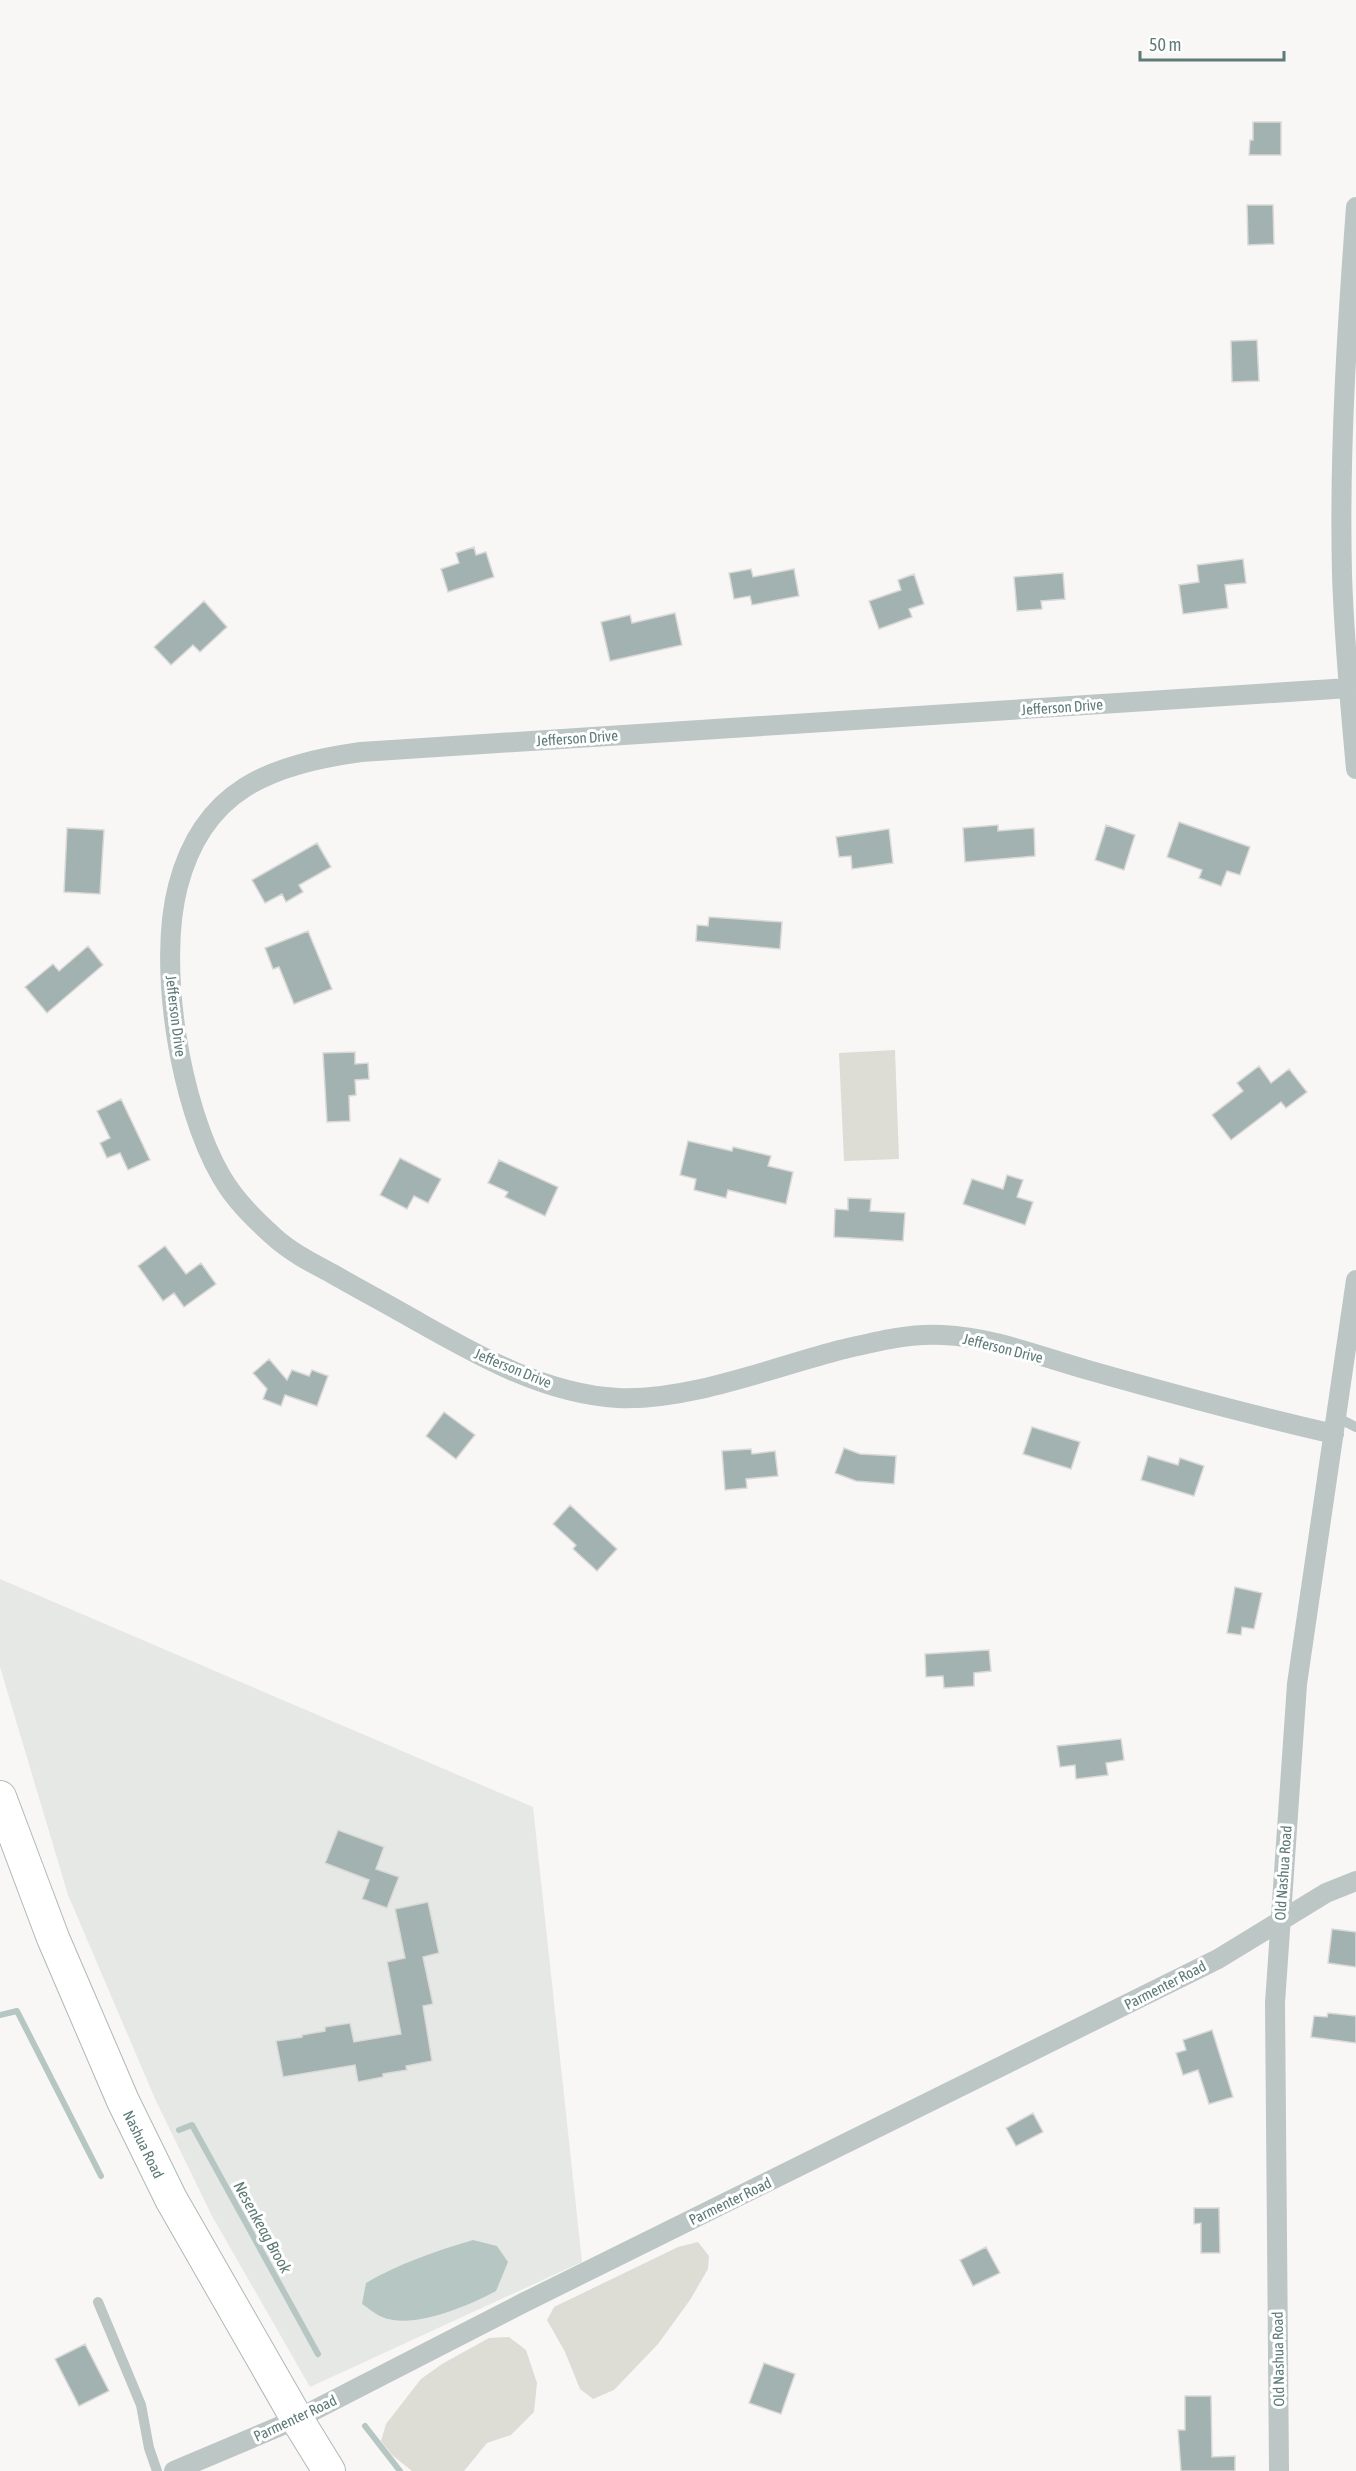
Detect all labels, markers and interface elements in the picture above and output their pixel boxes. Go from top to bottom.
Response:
scale bar [1140,24,1284,62]
text: 50 m [1149,34,1181,55]
street label: Jefferson Drive [1021,696,1104,718]
street label: Jefferson Drive [536,727,619,749]
street label: Jefferson Drive [163,974,189,1058]
street label: Jefferson Drive [961,1330,1045,1366]
street label: Jefferson Drive [472,1345,554,1391]
street label: Old Nashua Road [1271,1825,1295,1921]
street label: Parmenter Road [1121,1957,1209,2013]
street label: Nashua Road [120,2107,168,2181]
street label: Parmenter Road [686,2174,774,2228]
water label: Nesenkeag Brook [229,2178,296,2277]
street label: Old Nashua Road [1269,2311,1287,2407]
street label: Parmenter Road [251,2391,339,2445]

